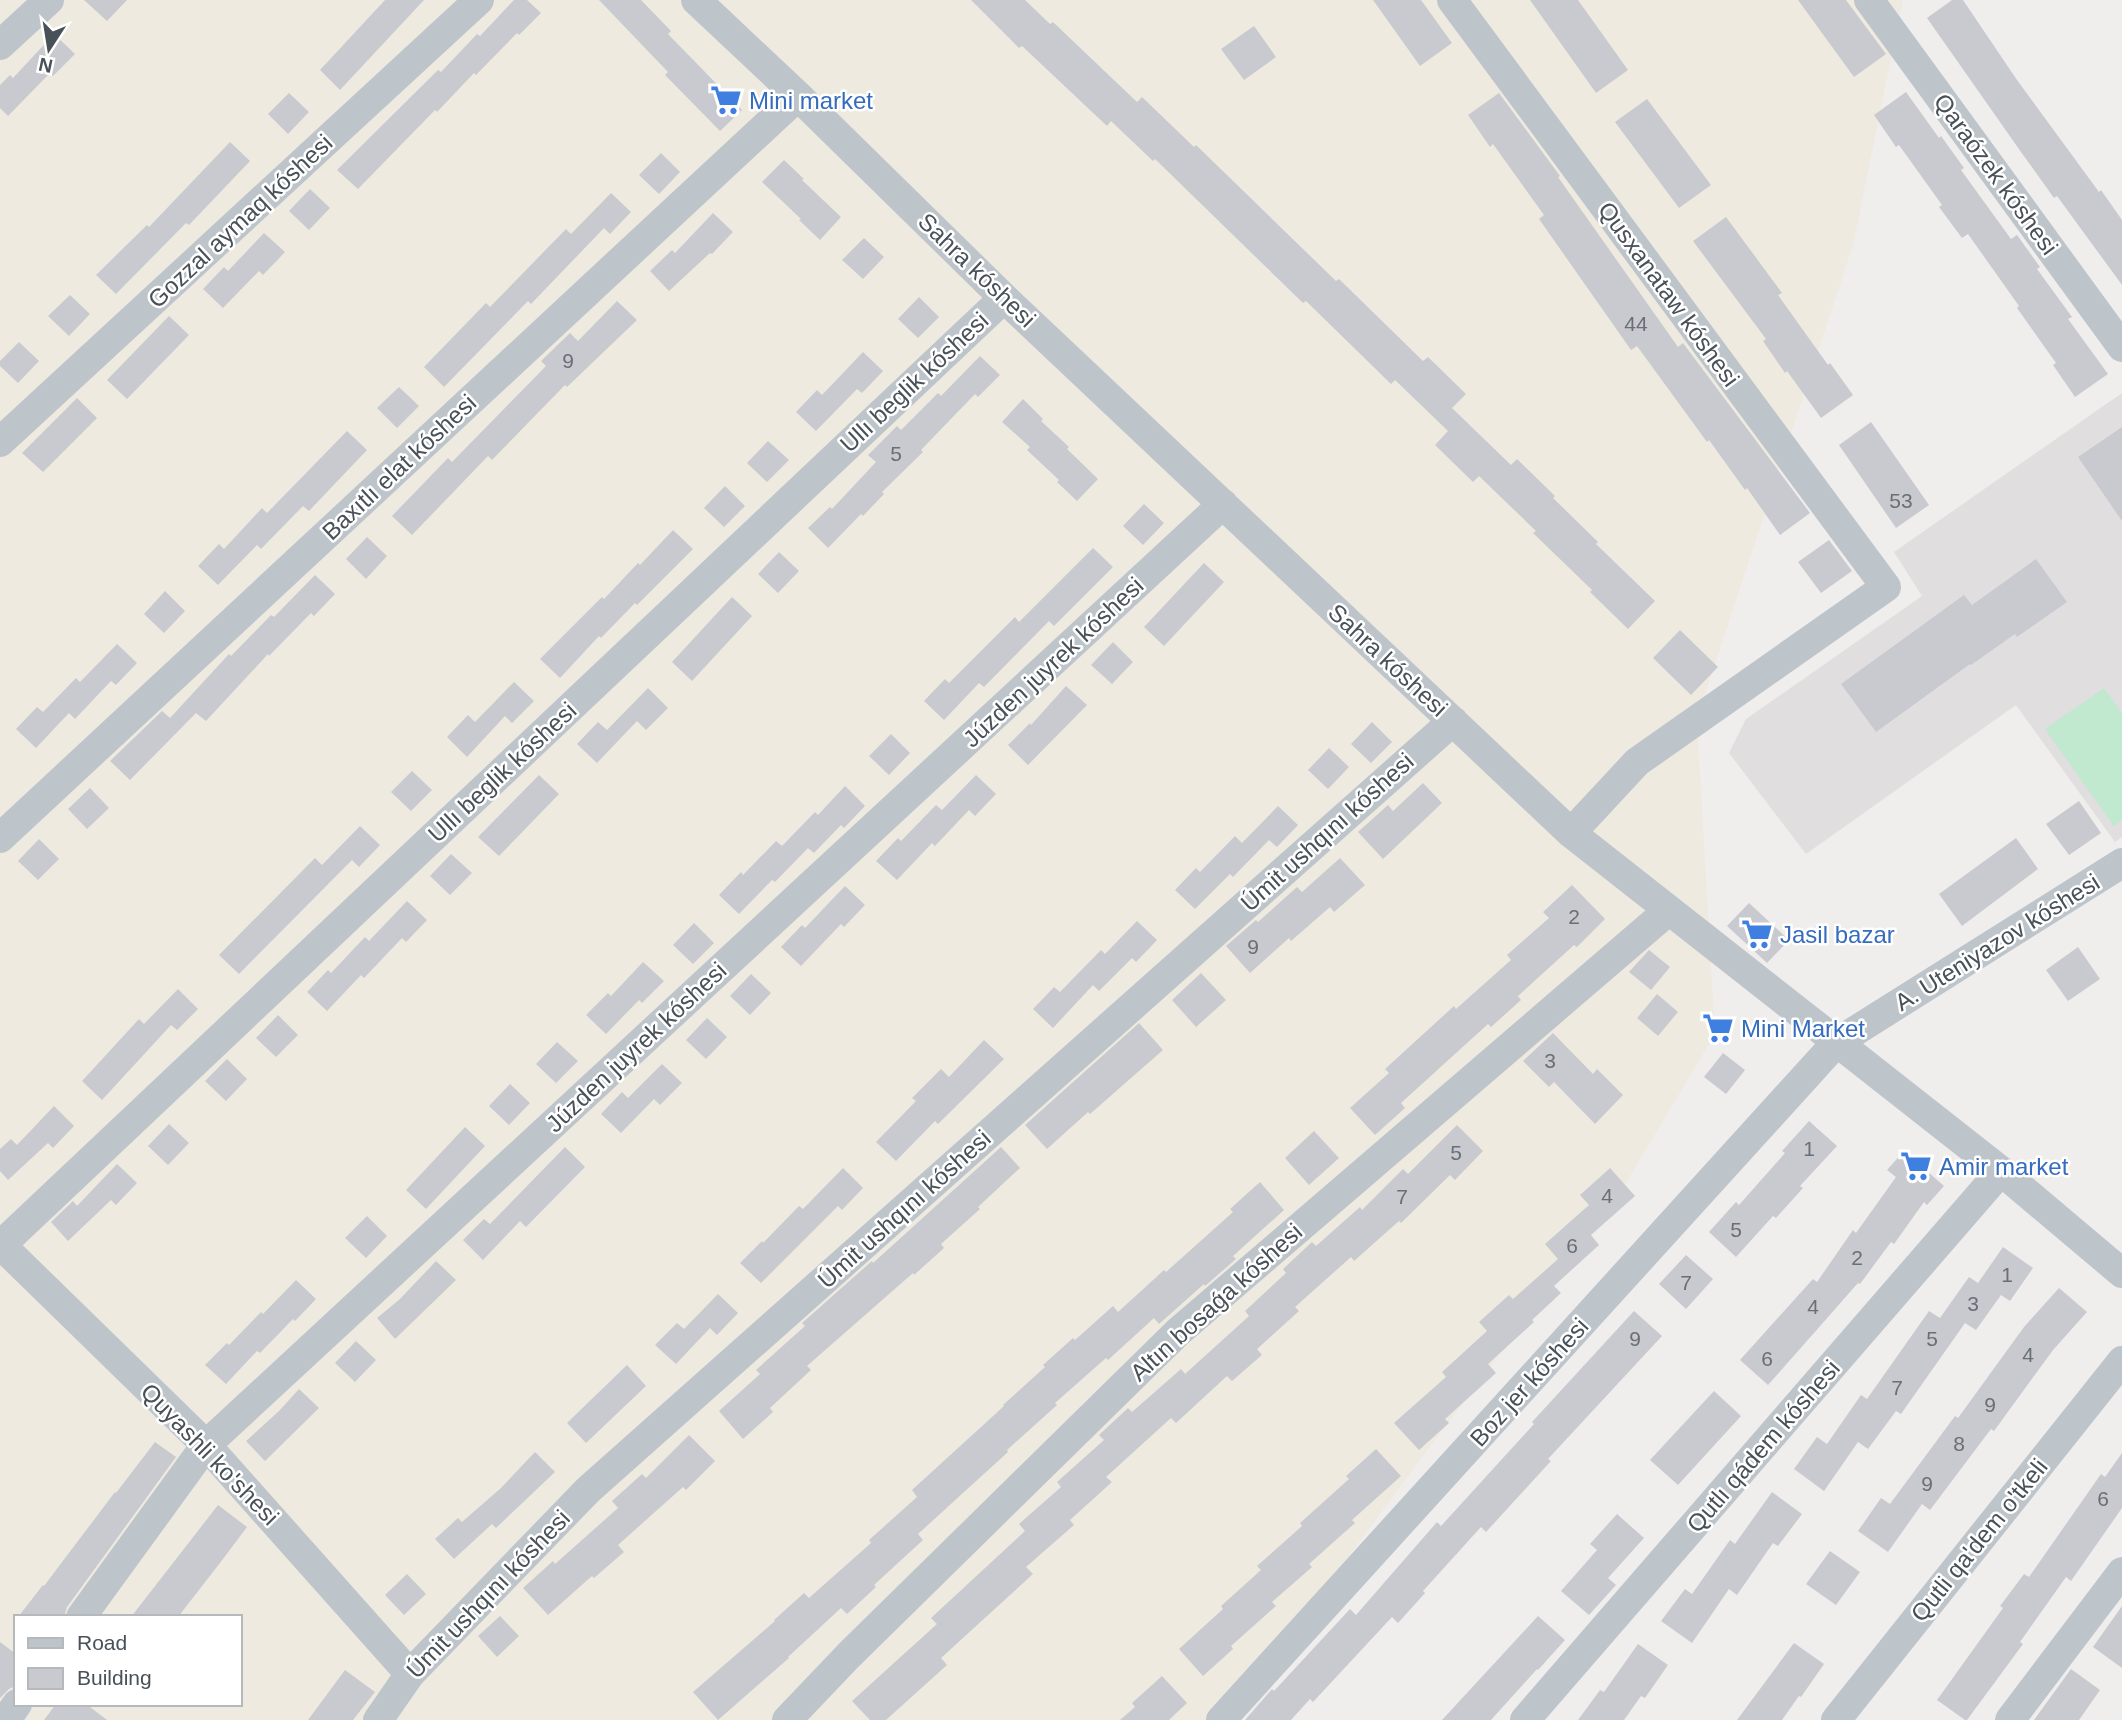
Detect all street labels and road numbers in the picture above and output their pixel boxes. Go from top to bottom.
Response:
street label: Qaraózek kóshesi [1929,88,2063,260]
street label: Gozzal aymaq kóshesi [142,129,338,313]
street label: Qusxanataw kóshesi [1593,196,1745,392]
street label: Sahra kóshesi [913,207,1041,333]
street label: Ullı beglik kóshesi [835,307,993,457]
street label: Baxıtlı elat kóshesi [317,389,481,545]
street label: Júzden juyrek kóshesi [957,572,1149,752]
street label: Sahra kóshesi [1323,598,1453,722]
street label: Ullı beglik kóshesi [423,697,581,847]
street label: Úmit ushqını kóshesi [1235,747,1419,917]
street label: A. Uteniyazov kóshesi [1890,868,2104,1016]
street label: Júzden juyrek kóshesi [540,957,732,1137]
street label: Úmit ushqını kóshesi [812,1124,996,1294]
street label: Altın bosaǵa kóshesi [1125,1218,1307,1386]
street label: Boz jer kóshesi [1465,1312,1593,1452]
street label: Qutlı qádem kóshesi [1681,1355,1845,1537]
street label: Quyashli ko'shesi [136,1378,284,1530]
street label: Qutli qa'dem o'tkeli [1905,1453,2053,1627]
street label: Úmit ushqını kóshesi [401,1505,575,1683]

